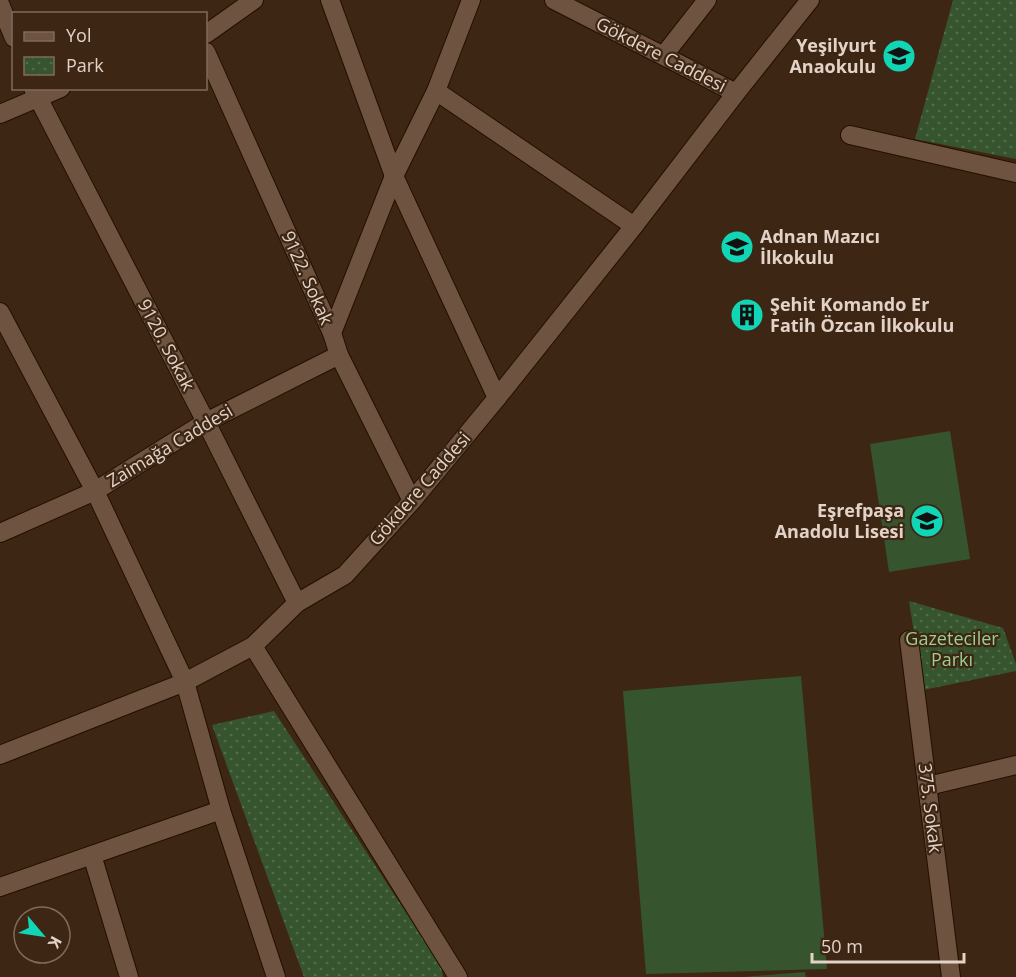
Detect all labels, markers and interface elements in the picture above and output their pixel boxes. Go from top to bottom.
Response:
street label: Gökdere Caddesi [592,11,731,97]
legend [12,12,207,90]
text: Yol [66,23,91,47]
place label: Yeşilyurt Anaokulu [789,33,876,78]
school or university icon: Yeşilyurt Anaokulu [881,38,917,74]
text: Park [66,53,104,77]
place label: Adnan Mazıcı İlkokulu [760,224,880,269]
street label: 9122. Sokak [277,227,339,329]
school or university icon: Adnan Mazıcı İlkokulu [719,229,755,265]
place label: Şehit Komando Er Fatih Özcan İlkokulu [770,292,954,337]
street label: 9120. Sokak [133,295,201,395]
building icon: Şehit Komando Er Fatih Özcan İlkokulu [729,297,765,333]
street label: Zaimağa Caddesi [102,398,237,492]
street label: Gökdere Caddesi [363,426,475,550]
place label: Eşrefpaşa Anadolu Lisesi [775,498,904,543]
school or university icon: Eşrefpaşa Anadolu Lisesi [909,503,945,539]
park label: Gazeteciler Parkı [905,626,999,671]
street label: 375. Sokak [914,762,948,854]
north arrow [12,905,72,965]
scale bar [812,926,964,964]
text: K [43,932,67,953]
text: 50 m [821,934,863,958]

